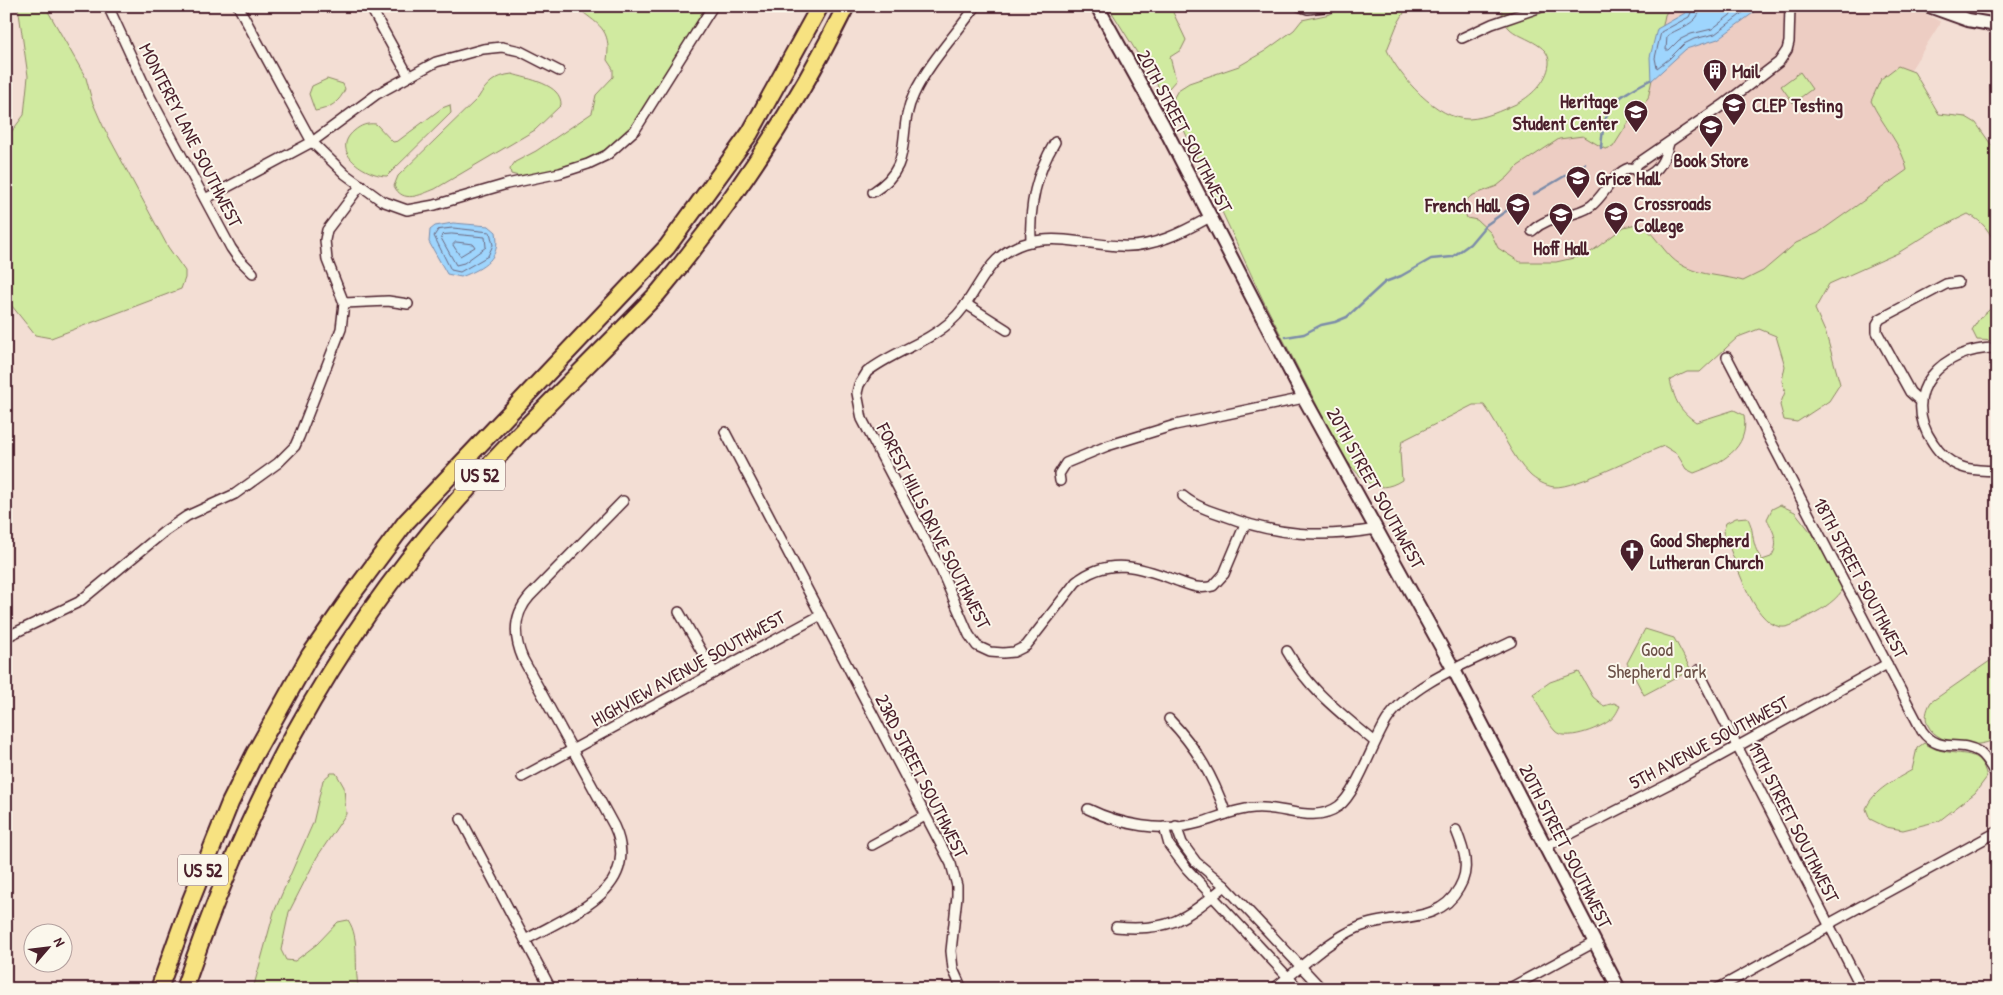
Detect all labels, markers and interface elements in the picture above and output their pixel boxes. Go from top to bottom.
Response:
street label: MONTEREY LANE SOUTHWEST [133,38,249,233]
street label: 20TH STREET SOUTHWEST [1131,45,1240,218]
building icon: Mail [1702,58,1728,92]
place label: Mail [1732,58,1761,84]
place label: Heritage Student Center [1513,88,1619,136]
school or university icon: CLEP Testing [1721,92,1747,126]
place label: CLEP Testing [1752,92,1844,119]
school or university icon: Heritage Student Center [1623,99,1649,133]
school or university icon: Book Store [1698,114,1724,148]
place label: Book Store [1674,147,1749,173]
school or university icon: Grice Hall [1565,165,1591,199]
place label: Grice Hall [1596,165,1661,191]
place label: Crossroads College [1634,190,1712,239]
place label: French Hall [1424,192,1501,218]
school or university icon: French Hall [1505,192,1531,226]
school or university icon: Crossroads College [1603,201,1629,235]
school or university icon: Hoff Hall [1548,202,1574,236]
place label: Hoff Hall [1533,235,1590,261]
street label: 20TH STREET SOUTHWEST [1321,403,1432,574]
street label: FOREST HILLS DRIVE SOUTHWEST [870,418,998,634]
road number: US 52 [455,460,505,490]
street label: 18TH STREET SOUTHWEST [1808,493,1915,664]
place label: Good Shepherd Lutheran Church [1650,527,1763,575]
church icon: Good Shepherd Lutheran Church [1619,538,1645,572]
street label: HIGHVIEW AVENUE SOUTHWEST [586,603,791,732]
park label: Good Shepherd Park [1608,636,1707,684]
street label: 5TH AVENUE SOUTHWEST [1625,688,1794,795]
street label: 23RD STREET SOUTHWEST [869,689,975,864]
street label: 19TH STREET SOUTHWEST [1742,737,1846,908]
street label: 20TH STREET SOUTHWEST [1513,759,1619,934]
road number: US 52 [178,854,228,886]
north arrow [22,922,72,972]
text: N [50,934,70,950]

